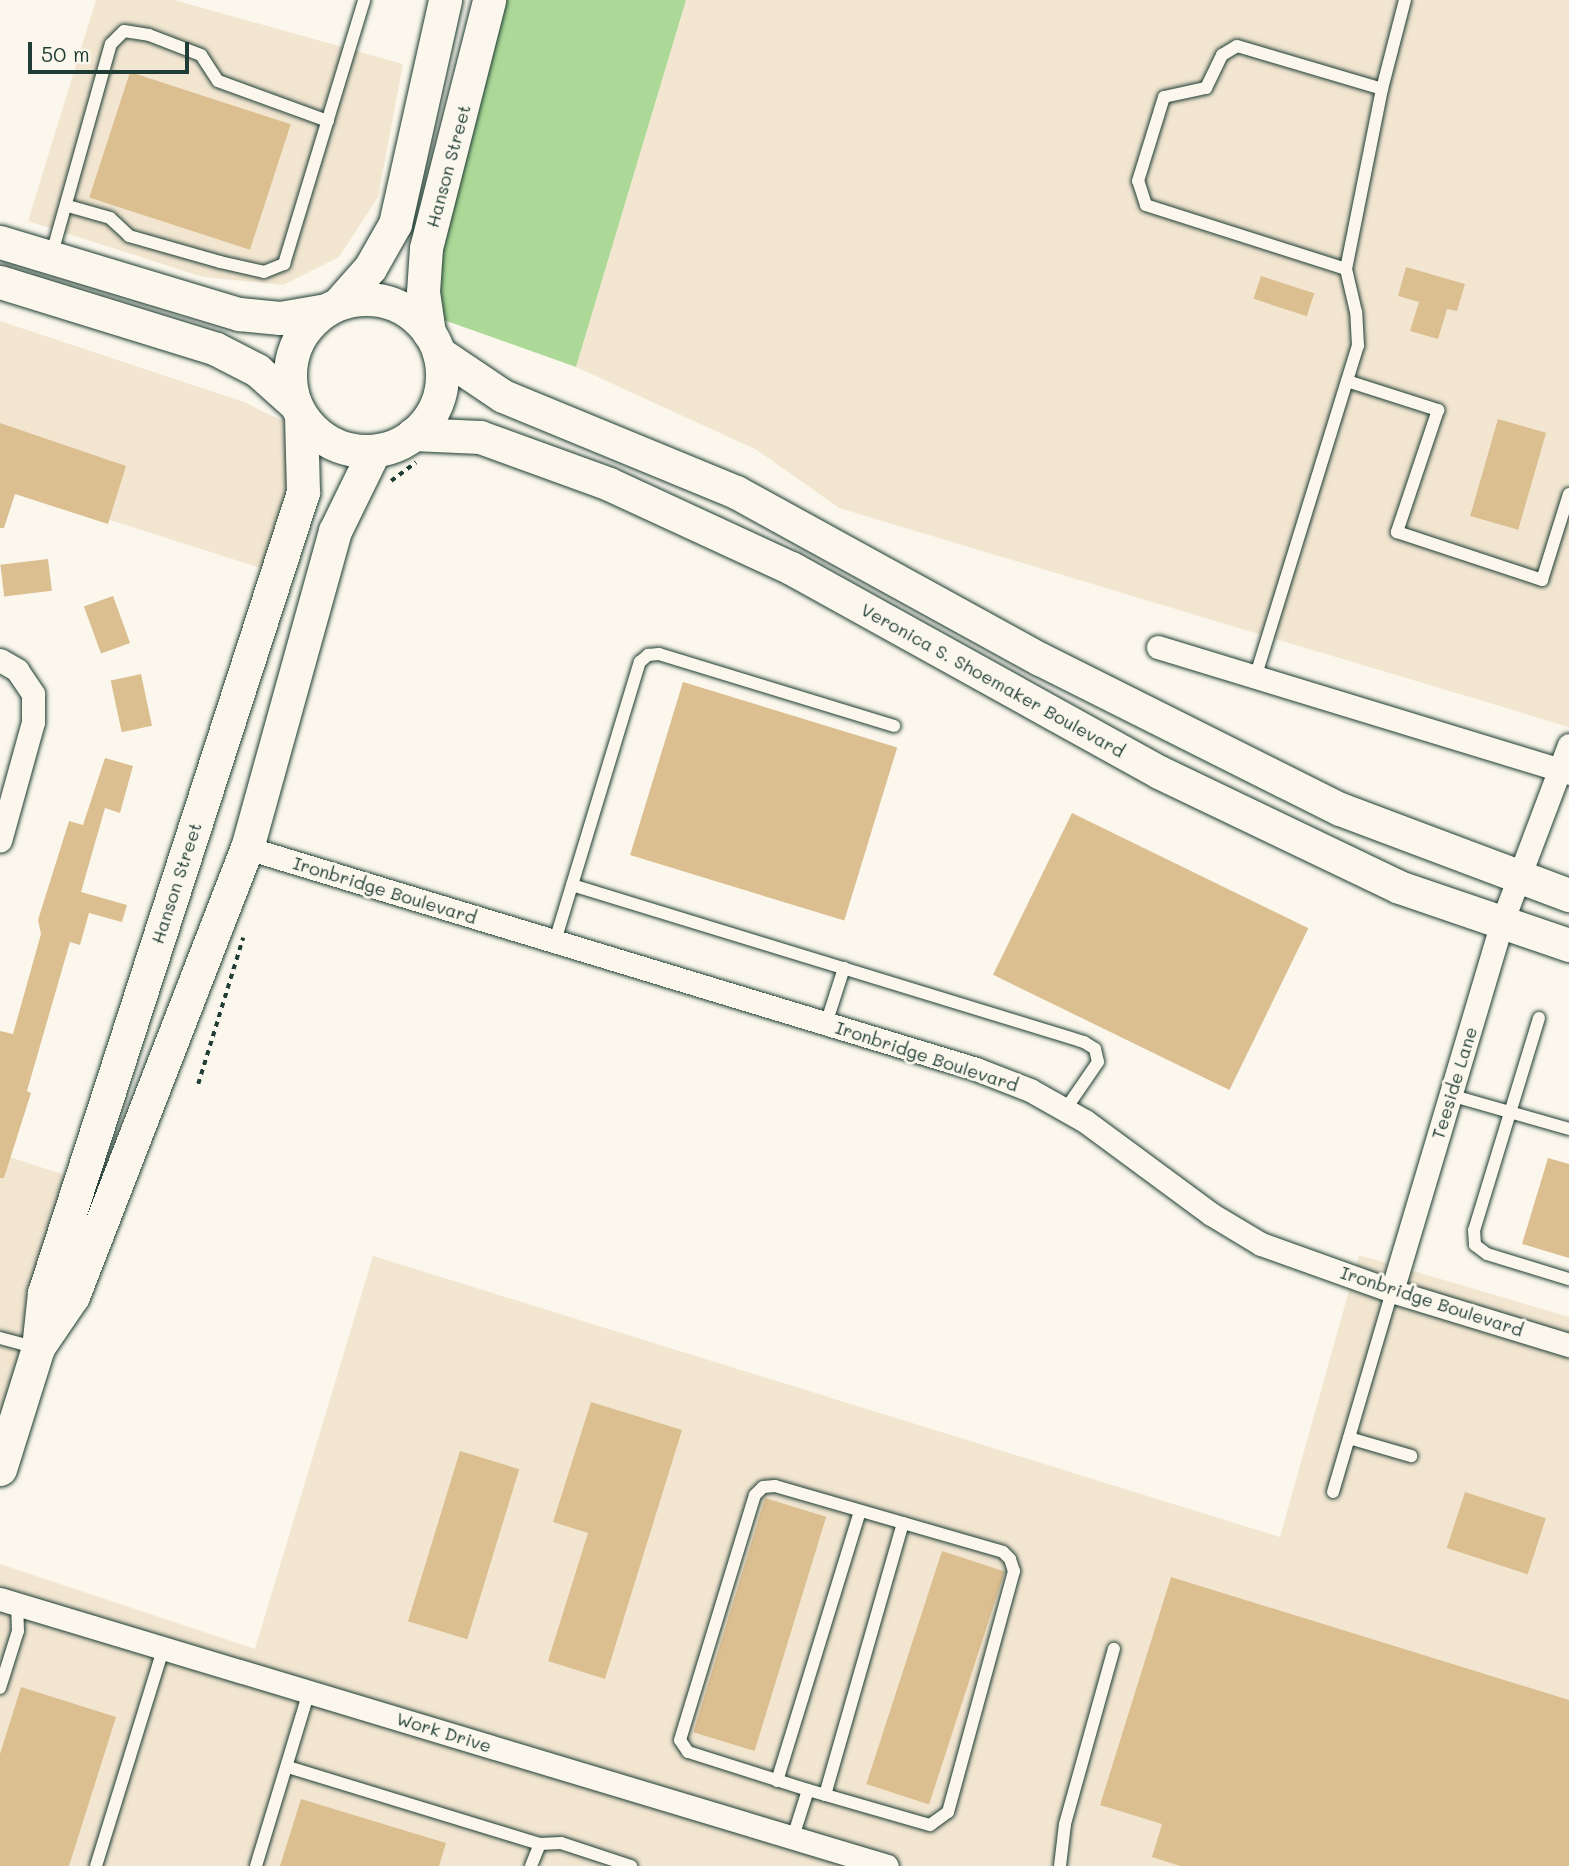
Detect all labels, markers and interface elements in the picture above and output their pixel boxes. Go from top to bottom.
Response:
scale bar [32,28,192,72]
text: 50 m [41,40,90,67]
street label: Hanson Street [421,102,475,230]
street label: Veronica S. Shoemaker Boulevard [857,598,1129,762]
street label: Hanson Street [146,820,206,946]
street label: Ironbridge Boulevard [291,852,479,928]
street label: Ironbridge Boulevard [833,1016,1021,1096]
street label: Teeside Lane [1427,1024,1481,1142]
street label: Ironbridge Boulevard [1338,1261,1526,1341]
street label: Work Drive [394,1707,494,1757]

